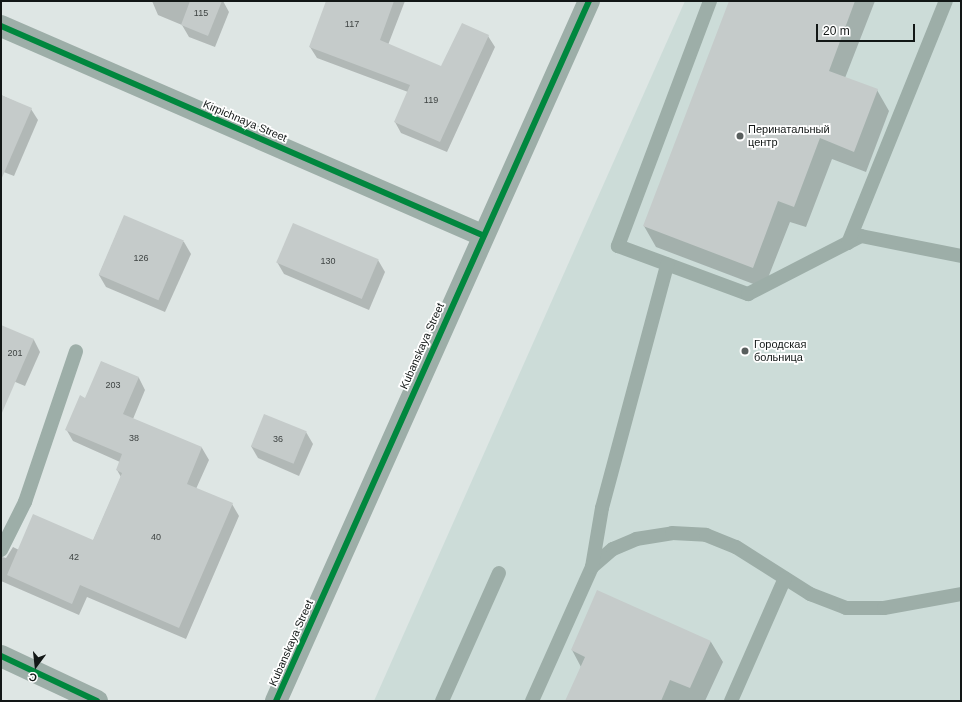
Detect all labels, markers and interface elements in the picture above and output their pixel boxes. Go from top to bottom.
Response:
house number: 115 [194,8,208,18]
scale bar [818,16,917,42]
house number: 117 [345,19,359,29]
text: 20 m [823,24,850,38]
house number: 119 [424,95,438,105]
street label: Kirpichnaya Street [201,97,289,145]
place label: Перинатальный центр [748,123,830,149]
marker: Перинатальный центр [735,131,745,141]
house number: 126 [133,253,149,263]
house number: 130 [320,256,336,266]
street label: Kubanskaya Street [397,301,447,391]
place label: Городская больница [754,338,806,364]
marker: Городская больница [739,345,751,357]
house number: 201 [7,348,23,358]
house number: 203 [105,380,121,390]
house number: 38 [129,433,139,443]
house number: 36 [273,434,283,444]
house number: 40 [151,532,161,542]
house number: 42 [69,552,79,562]
street label: Kubanskaya Street [266,598,316,688]
north arrow [16,646,56,686]
text: С [28,671,38,684]

